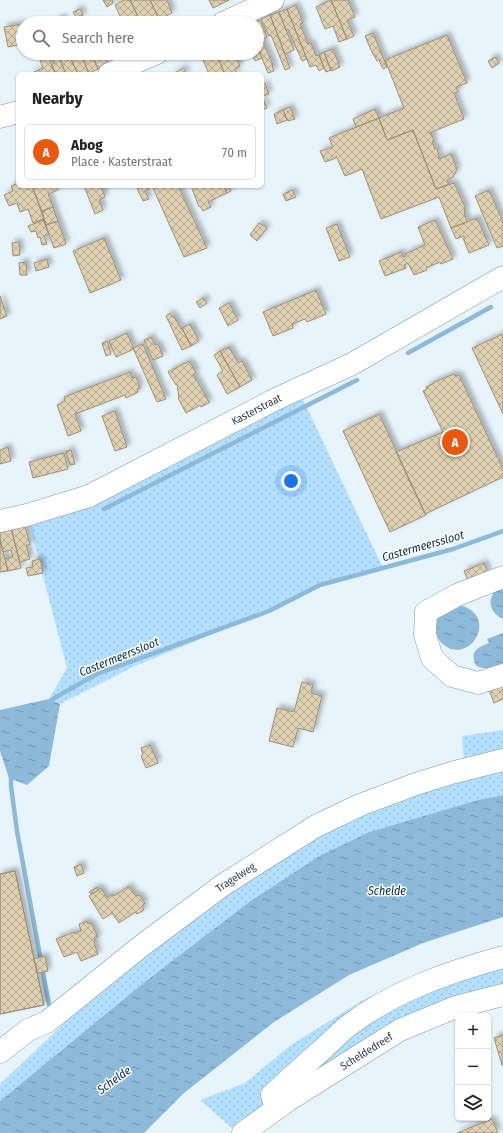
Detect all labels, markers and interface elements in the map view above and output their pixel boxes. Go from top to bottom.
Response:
search box [16,16,264,60]
icon: search [30,27,52,49]
text: Search here [62,29,134,47]
text: Nearby [32,88,83,109]
text: Abog [71,136,103,154]
text: A [42,145,50,160]
text: 70 m [222,145,247,160]
text: Place · Kasterstraat [71,154,172,169]
street label: Kasterstraat [229,391,284,428]
pin: A [442,427,468,457]
your location [281,471,301,491]
water label: Castermeerssloot [380,528,466,564]
water label: Castermeerssloot [77,635,161,679]
street label: Tragelweg [213,859,258,895]
water label: Schelde [367,884,406,898]
map controls [455,1013,491,1121]
button: + [455,1013,491,1049]
street label: Scheldedreef [338,1030,395,1072]
button: − [455,1049,491,1085]
water label: Schelde [94,1063,134,1097]
button: layers [455,1085,491,1121]

